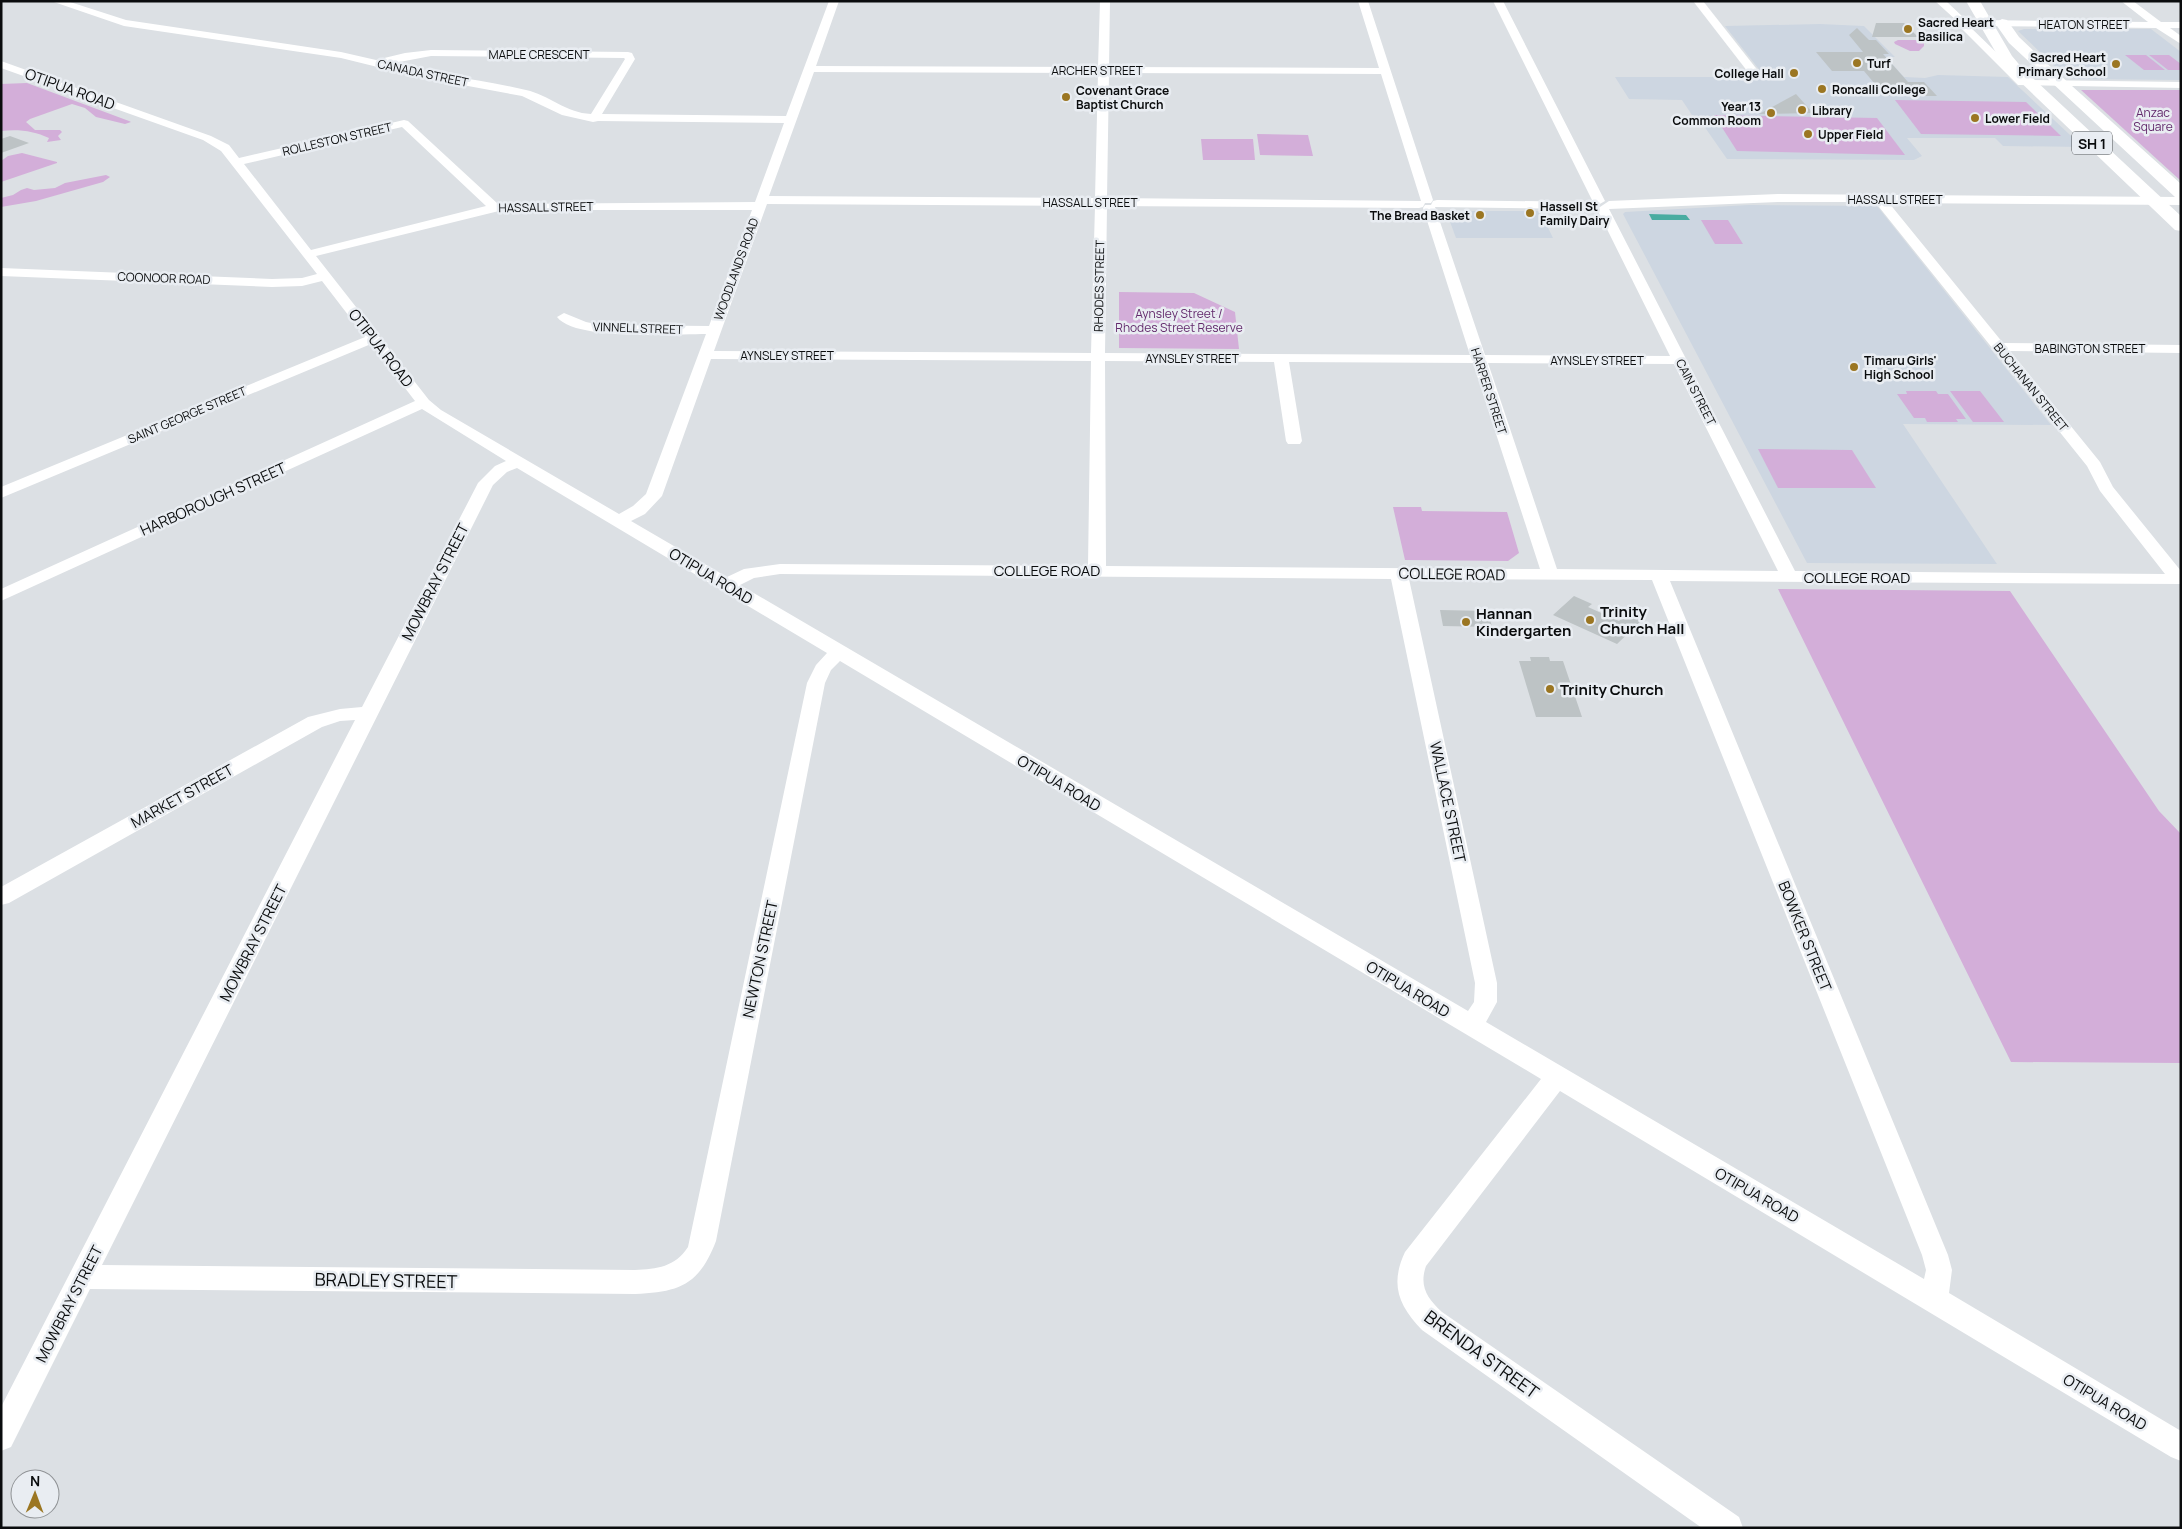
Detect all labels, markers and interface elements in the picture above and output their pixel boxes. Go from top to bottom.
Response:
place label: Sacred Heart Basilica [1918,14,1994,45]
street label: HEATON STREET [2038,16,2131,33]
marker: Sacred Heart Basilica [1902,23,1914,35]
street label: MAPLE CRESCENT [488,46,590,63]
place label: Sacred Heart Primary School [2018,49,2106,80]
street label: CANADA STREET [376,55,471,91]
place label: Turf [1867,55,1891,72]
marker: Turf [1851,57,1863,69]
marker: Sacred Heart Primary School [2110,58,2122,70]
street label: ARCHER STREET [1051,62,1144,79]
street label: OTIPUA ROAD [22,63,118,115]
place label: College Hall [1714,65,1784,82]
marker: College Hall [1788,67,1800,79]
place label: Roncalli College [1832,81,1926,98]
place label: Covenant Grace Baptist Church [1076,82,1169,113]
marker: Roncalli College [1816,83,1828,95]
marker: Covenant Grace Baptist Church [1060,91,1072,103]
place label: Year 13 Common Room [1672,98,1761,129]
place label: Library [1812,102,1852,119]
marker: Library [1796,104,1808,116]
park label: Anzac Square [2133,104,2173,135]
marker: Year 13 Common Room [1765,107,1777,119]
place label: Lower Field [1985,110,2050,127]
marker: Lower Field [1969,112,1981,124]
street label: ROLLESTON STREET [281,118,394,160]
place label: Upper Field [1818,126,1883,143]
marker: Upper Field [1802,128,1814,140]
road number: SH 1 [2072,132,2112,154]
street label: HASSALL STREET [1847,191,1943,208]
street label: HASSALL STREET [1042,194,1138,211]
street label: HASSALL STREET [498,198,595,216]
place label: Hassell St Family Dairy [1540,198,1610,229]
place label: The Bread Basket [1370,207,1470,224]
marker: Hassell St Family Dairy [1524,207,1536,219]
marker: The Bread Basket [1474,209,1486,221]
street label: WOODLANDS ROAD [710,215,762,323]
street label: RHODES STREET [1090,239,1108,332]
street label: COONOOR ROAD [117,268,211,288]
street label: OTIPUA ROAD [344,304,418,392]
park label: Aynsley Street / Rhodes Street Reserve [1115,305,1243,336]
street label: VINNELL STREET [593,318,684,338]
street label: BUCHANAN STREET [1990,339,2073,436]
street label: BABINGTON STREET [2035,340,2146,357]
street label: HARPER STREET [1467,345,1511,437]
street label: AYNSLEY STREET [740,347,835,364]
street label: AYNSLEY STREET [1145,350,1240,367]
street label: AYNSLEY STREET [1550,352,1645,369]
place label: Timaru Girls' High School [1864,352,1937,383]
street label: CAIN STREET [1672,356,1720,429]
marker: Timaru Girls' High School [1848,361,1860,373]
street label: SAINT GEORGE STREET [125,382,250,448]
street label: HARBOROUGH STREET [137,457,289,541]
street label: MOWBRAY STREET [396,520,474,644]
street label: OTIPUA ROAD [665,543,757,609]
street label: COLLEGE ROAD [994,560,1100,581]
street label: COLLEGE ROAD [1398,563,1506,585]
street label: COLLEGE ROAD [1804,567,1910,588]
place label: Trinity Church Hall [1600,601,1685,639]
place label: Hannan Kindergarten [1476,603,1571,641]
marker: Trinity Church Hall [1584,614,1596,626]
marker: Hannan Kindergarten [1460,616,1472,628]
place label: Trinity Church [1560,679,1663,700]
marker: Trinity Church [1544,683,1556,695]
street label: WALLACE STREET [1425,740,1471,864]
street label: OTIPUA ROAD [1013,750,1105,816]
street label: MARKET STREET [127,759,237,833]
street label: BOWKER STREET [1773,878,1837,994]
street label: MOWBRAY STREET [214,881,292,1005]
street label: NEWTON STREET [737,898,783,1020]
street label: OTIPUA ROAD [1362,956,1454,1022]
street label: OTIPUA ROAD [1711,1162,1803,1228]
street label: MOWBRAY STREET [30,1242,108,1366]
street label: BRADLEY STREET [314,1267,458,1293]
street label: BRENDA STREET [1420,1304,1544,1404]
street label: OTIPUA ROAD [2059,1369,2151,1435]
north arrow [10,1469,60,1519]
text: N [30,1471,40,1490]

